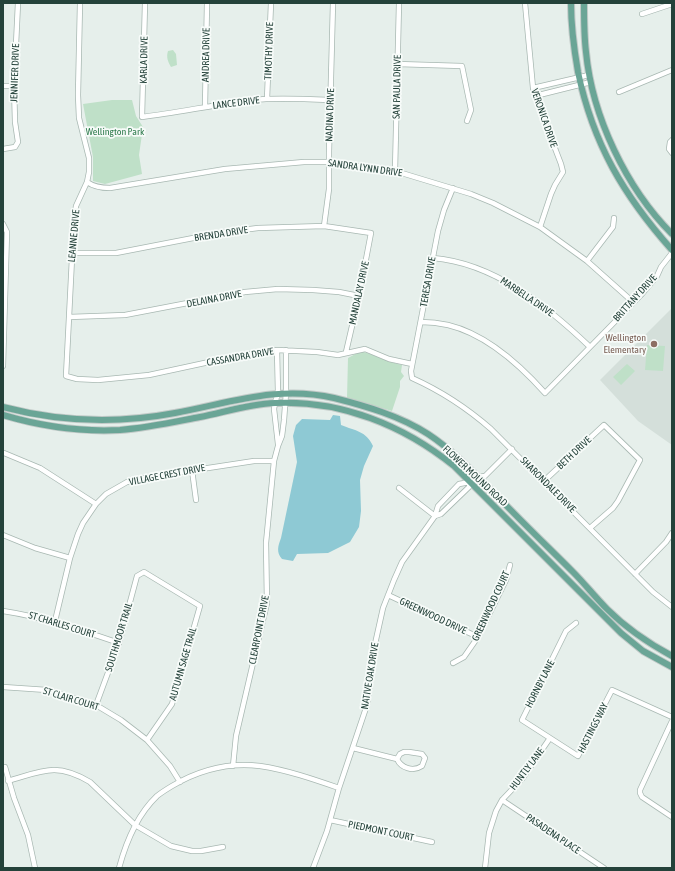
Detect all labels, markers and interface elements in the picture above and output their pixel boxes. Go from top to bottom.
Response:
street label: TIMOTHY DRIVE [262,22,276,80]
street label: ANDREA DRIVE [200,28,212,82]
street label: KARLA DRIVE [138,36,150,84]
street label: JENNIFER DRIVE [8,43,22,103]
street label: SAN PAULA DRIVE [390,55,404,119]
street label: VERONICA DRIVE [528,87,560,149]
street label: NADINA DRIVE [323,88,337,142]
street label: LANCE DRIVE [212,94,260,112]
park label: Wellington Park [86,126,144,138]
street label: SANDRA LYNN DRIVE [327,157,403,179]
street label: LEANNE DRIVE [66,209,82,263]
street label: BRENDA DRIVE [193,224,249,244]
street label: TERESA DRIVE [418,256,438,308]
street label: MANDALAY DRIVE [346,260,372,326]
street label: BRITTANY DRIVE [611,272,659,324]
street label: MARBELLA DRIVE [498,275,556,319]
street label: DELAINA DRIVE [186,288,242,310]
place label: Wellington Elementary [603,332,646,356]
marker: Wellington Elementary [649,339,659,349]
street label: CASSANDRA DRIVE [206,345,274,369]
street label: BETH DRIVE [554,434,594,472]
street label: FLOWER MOUND ROAD [440,443,510,509]
street label: SHARONDALE DRIVE [518,455,578,515]
street label: VILLAGE CREST DRIVE [128,462,206,488]
street label: GREENWOOD COURT [470,569,512,643]
street label: CLEARPOINT DRIVE [246,595,272,665]
street label: GREENWOOD DRIVE [397,595,469,637]
street label: SOUTHMOOR TRAIL [103,601,135,673]
street label: ST CHARLES COURT [27,609,97,641]
street label: AUTUMN SAGE TRAIL [167,626,199,702]
street label: NATIVE OAK DRIVE [359,642,381,710]
street label: HORNBY LANE [523,658,557,710]
street label: ST CLAIR COURT [42,685,100,713]
street label: HASTINGS WAY [575,701,611,755]
street label: HUNTLY LANE [507,745,547,793]
street label: PASADENA PLACE [524,811,582,857]
street label: PIEDMONT COURT [347,818,415,844]

